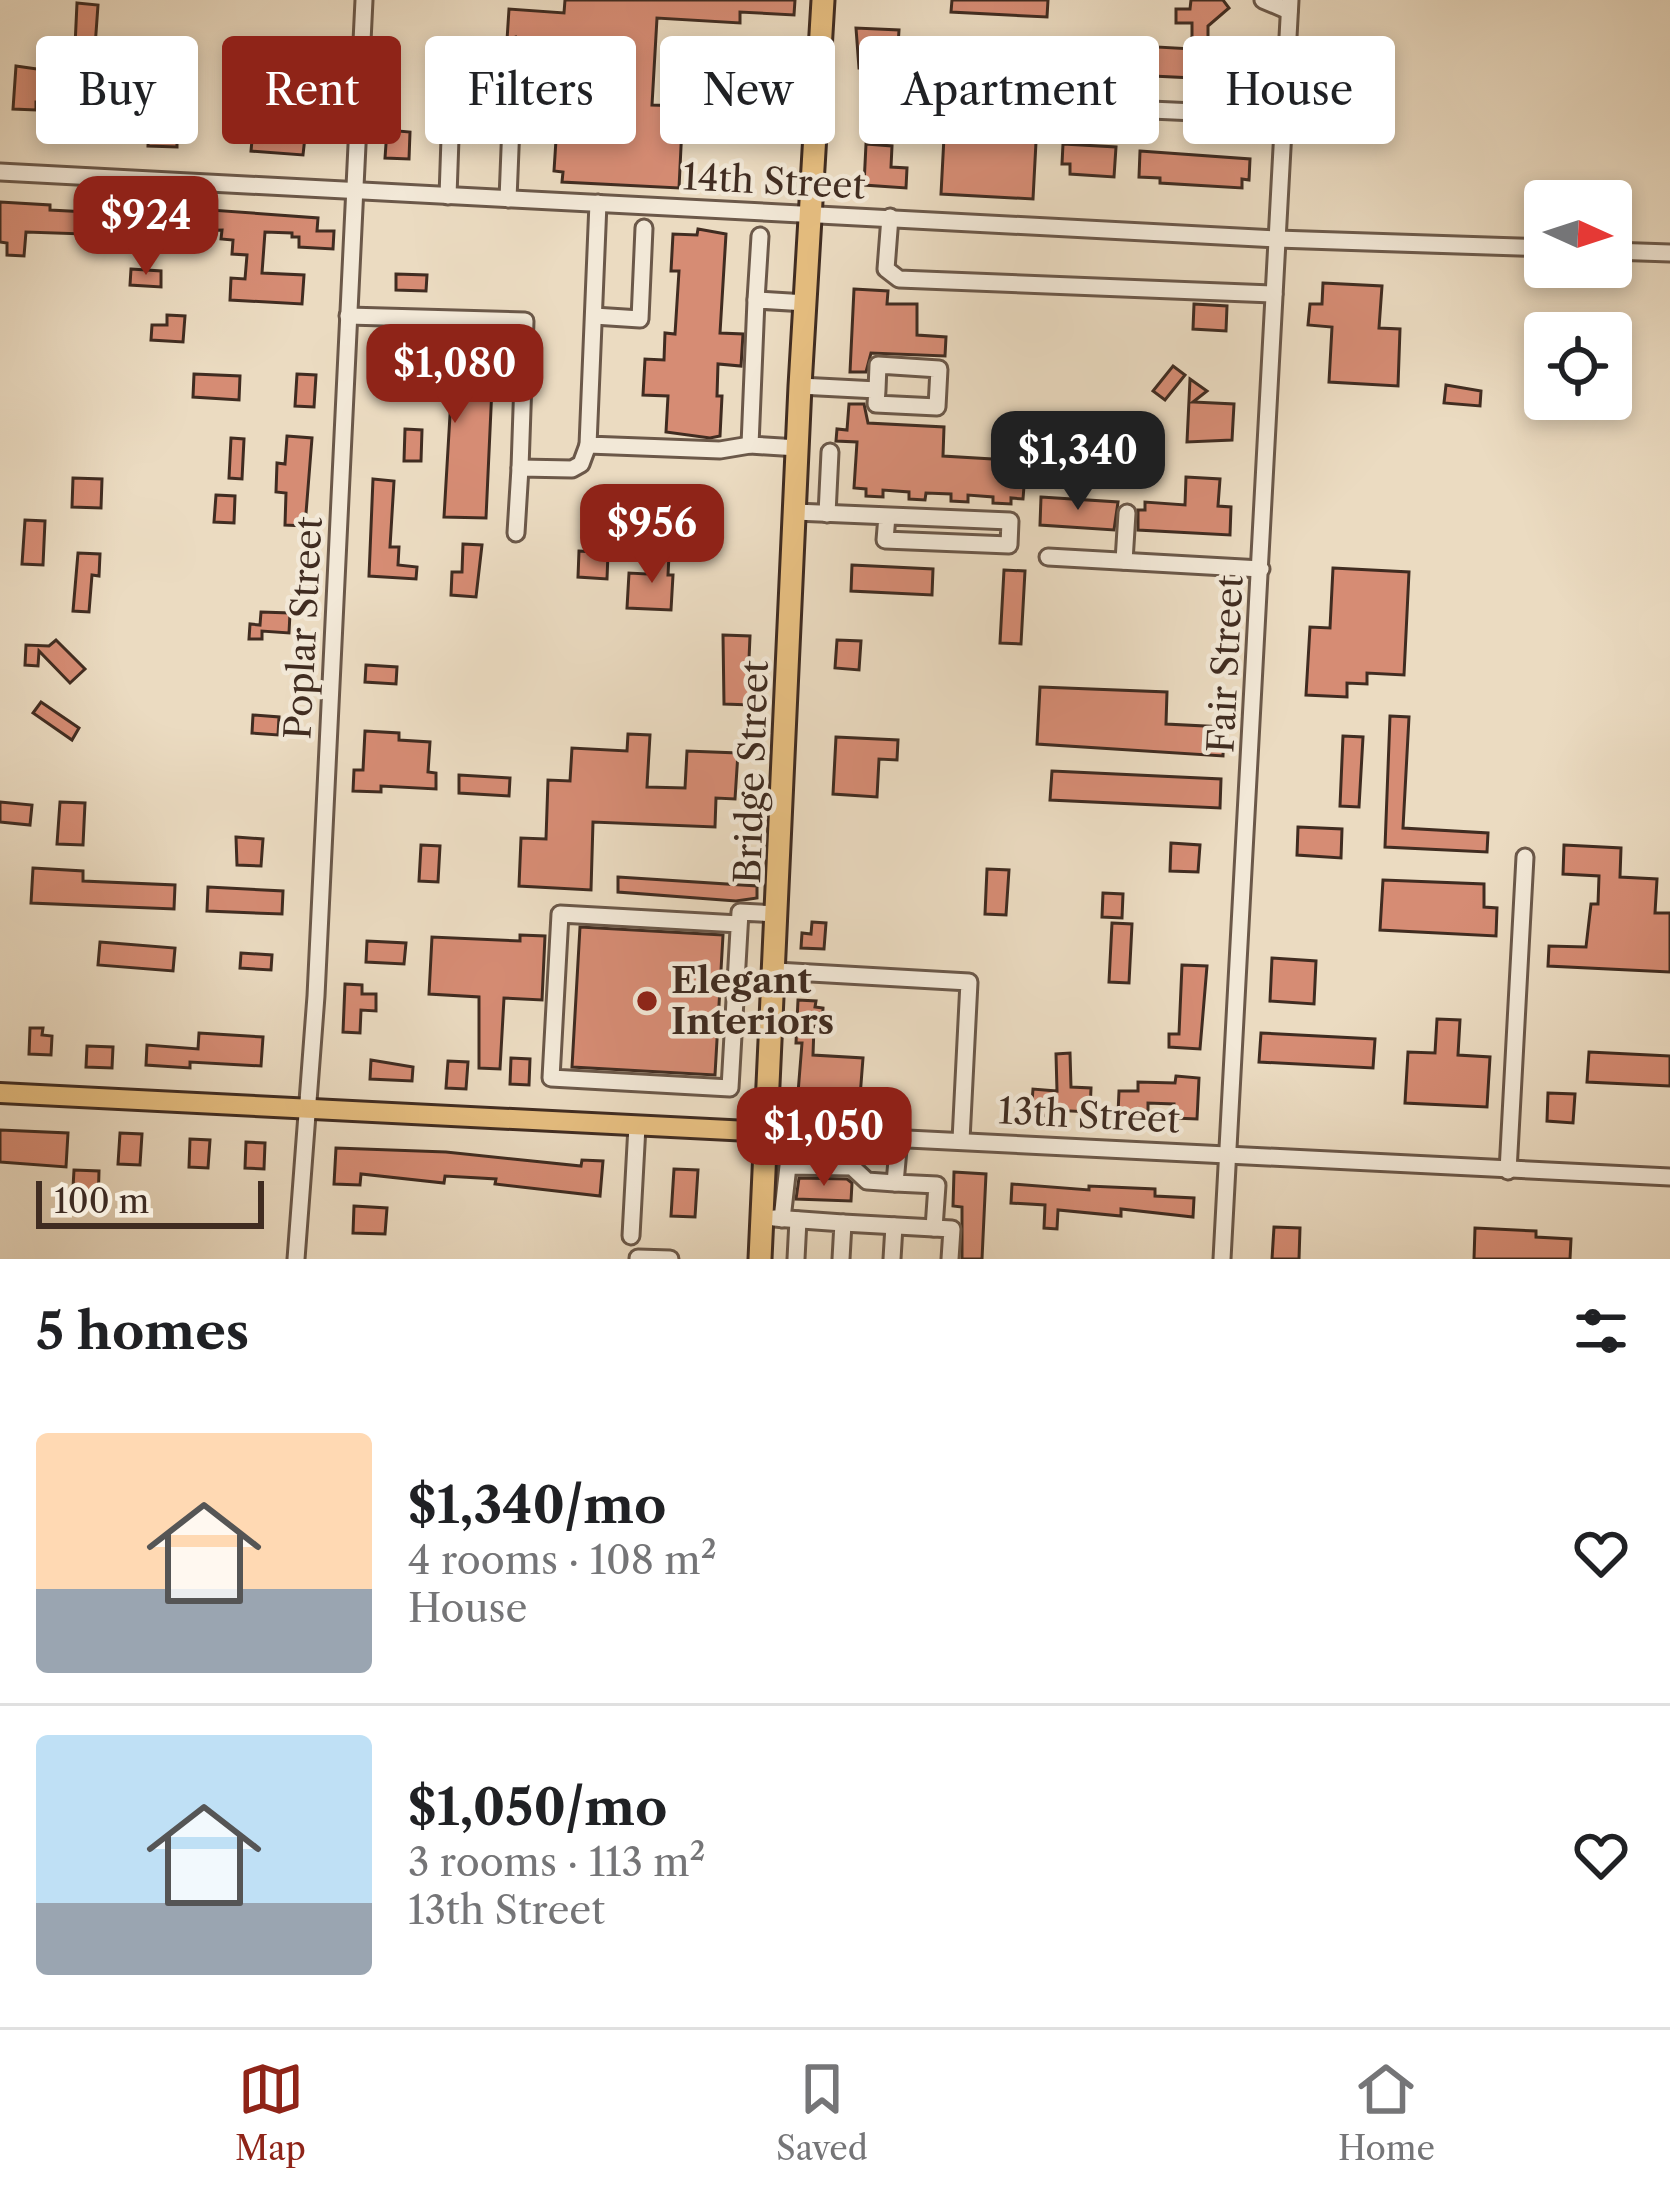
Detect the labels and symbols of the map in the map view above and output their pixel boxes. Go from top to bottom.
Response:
street label: 14th Street [682,154,867,208]
pin: $924 [75,176,217,278]
north arrow [1524,180,1632,288]
pin: $1,080 [357,324,553,426]
pin: $1,340 [980,411,1176,513]
pin: $956 [581,484,723,586]
street label: Poplar Street [275,515,331,740]
street label: Fair Street [1198,574,1252,754]
street label: Bridge Street [725,659,777,885]
place label: Elegant Interiors [671,958,834,1043]
marker: Elegant Interiors [634,988,660,1014]
pin: $1,050 [726,1087,922,1189]
street label: 13th Street [997,1088,1181,1142]
scale bar [36,1175,264,1228]

